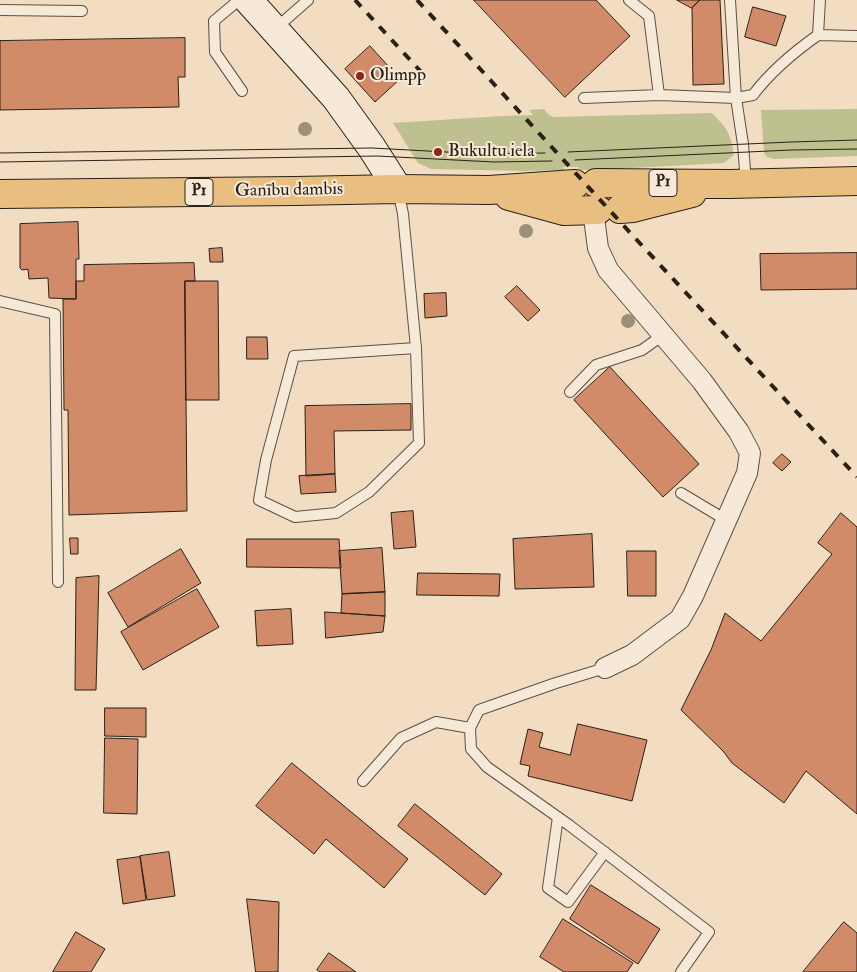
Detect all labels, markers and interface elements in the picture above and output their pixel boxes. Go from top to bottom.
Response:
place label: Olimpp [370,65,426,87]
marker: Olimpp [354,70,366,82]
place label: Bukultu iela [448,141,535,163]
marker: Bukultu iela [432,146,444,158]
road number: P1 [649,170,677,197]
road number: P1 [185,178,213,206]
street label: Ganību dambis [235,179,343,203]

